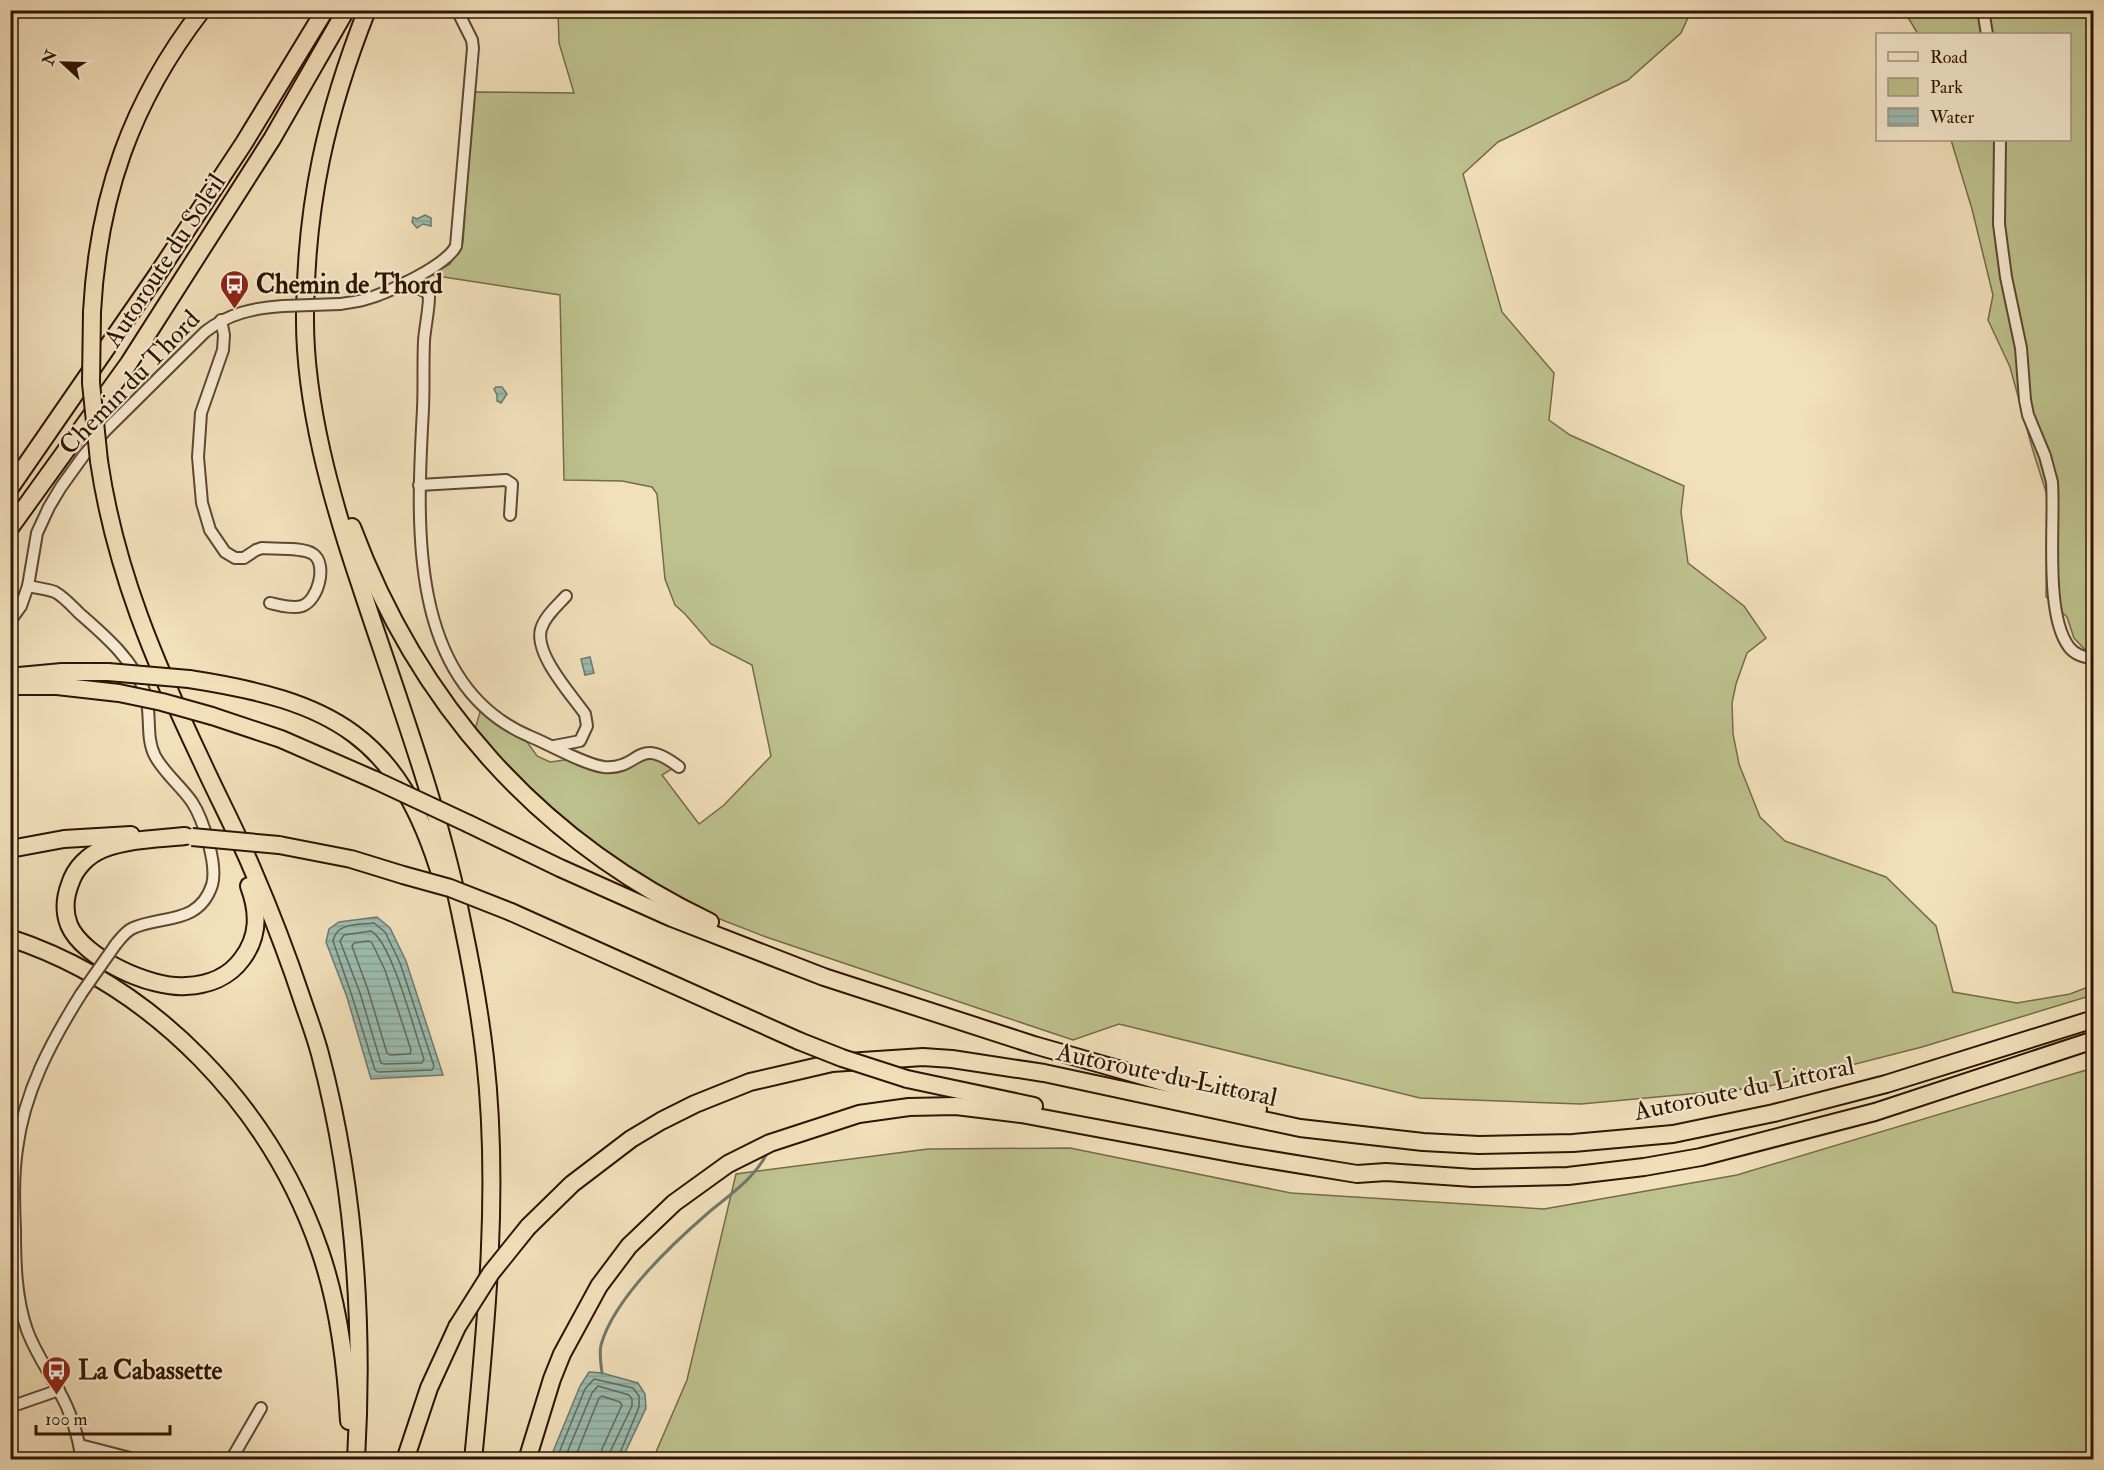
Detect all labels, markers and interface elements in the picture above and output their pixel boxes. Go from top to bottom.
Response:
north arrow [33,33,93,93]
legend [1876,33,2071,141]
text: Road [1930,46,1968,69]
text: N [38,47,62,69]
text: Park [1930,76,1963,99]
text: Water [1929,106,1974,129]
street label: Autoroute du Soleil [96,167,233,354]
bus stop icon: Chemin de Thord [219,268,251,310]
place label: Chemin de Thord [256,269,443,301]
street label: Chemin du Thord [53,303,207,462]
street label: Autoroute du Littoral [1053,1036,1280,1114]
street label: Autoroute du Littoral [1630,1050,1858,1128]
bus stop icon: La Cabassette [41,1354,73,1396]
place label: La Cabassette [78,1355,223,1387]
scale bar [36,1398,170,1436]
text: 100 m [45,1408,88,1431]

